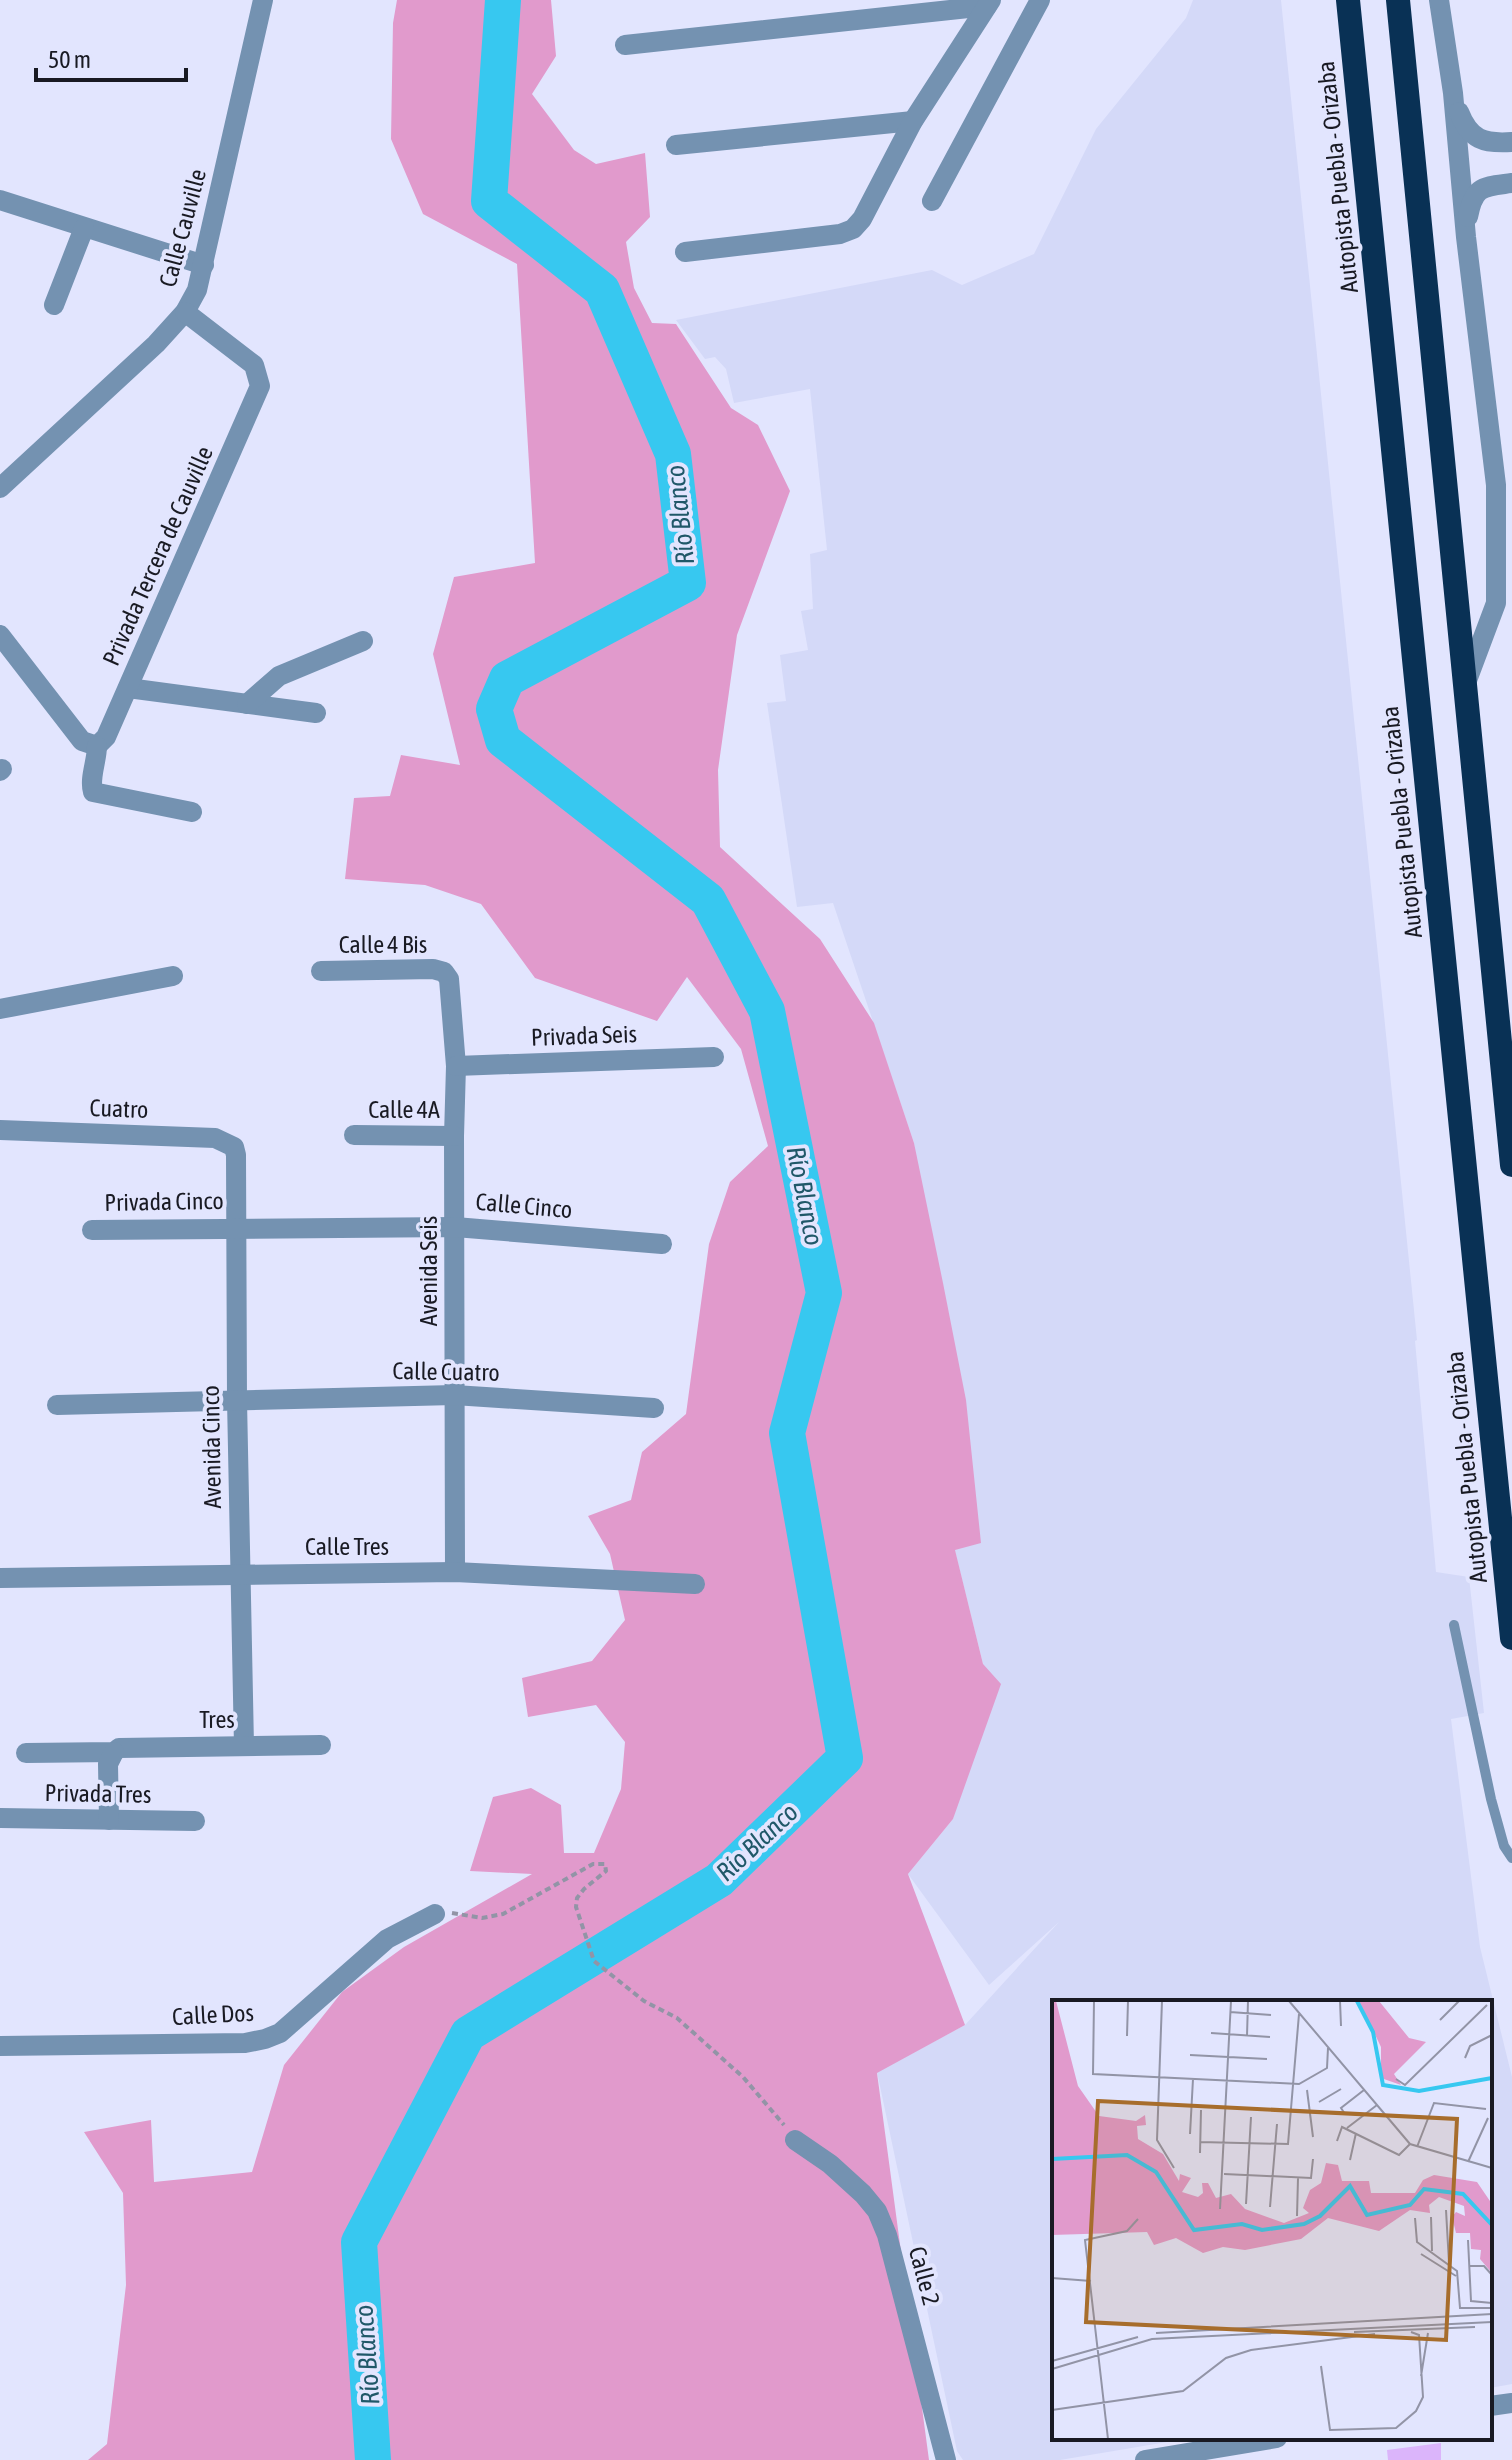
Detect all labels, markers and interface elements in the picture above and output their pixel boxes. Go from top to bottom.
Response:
scale bar [36,32,186,82]
text: 50 m [48,46,91,73]
street label: Autopista Puebla - Orizaba [1312,60,1363,294]
street label: Calle Cauville [154,166,211,290]
street label: Privada Tercera de Cauville [97,442,218,669]
water label: Río Blanco [660,464,700,566]
street label: Autopista Puebla - Orizaba [1376,705,1427,939]
street label: Calle 4 Bis [339,931,427,958]
street label: Privada Seis [531,1020,637,1051]
street label: Cuatro [89,1094,149,1123]
street label: Calle 4A [368,1096,440,1123]
water label: Río Blanco [781,1144,829,1248]
street label: Privada Cinco [104,1187,224,1216]
street label: Calle Cinco [475,1188,573,1223]
street label: Avenida Seis [415,1216,442,1326]
street label: Autopista Puebla - Orizaba [1441,1350,1492,1584]
street label: Calle Cuatro [392,1357,500,1386]
street label: Avenida Cinco [197,1385,226,1509]
street label: Calle Tres [305,1533,389,1560]
street label: Tres [199,1706,235,1733]
street label: Privada Tres [45,1779,152,1808]
water label: Río Blanco [710,1797,804,1887]
street label: Calle Dos [171,1999,255,2030]
inset map [1052,2000,1492,2440]
street label: Calle 2 [904,2243,945,2308]
water label: Río Blanco [349,2304,385,2406]

